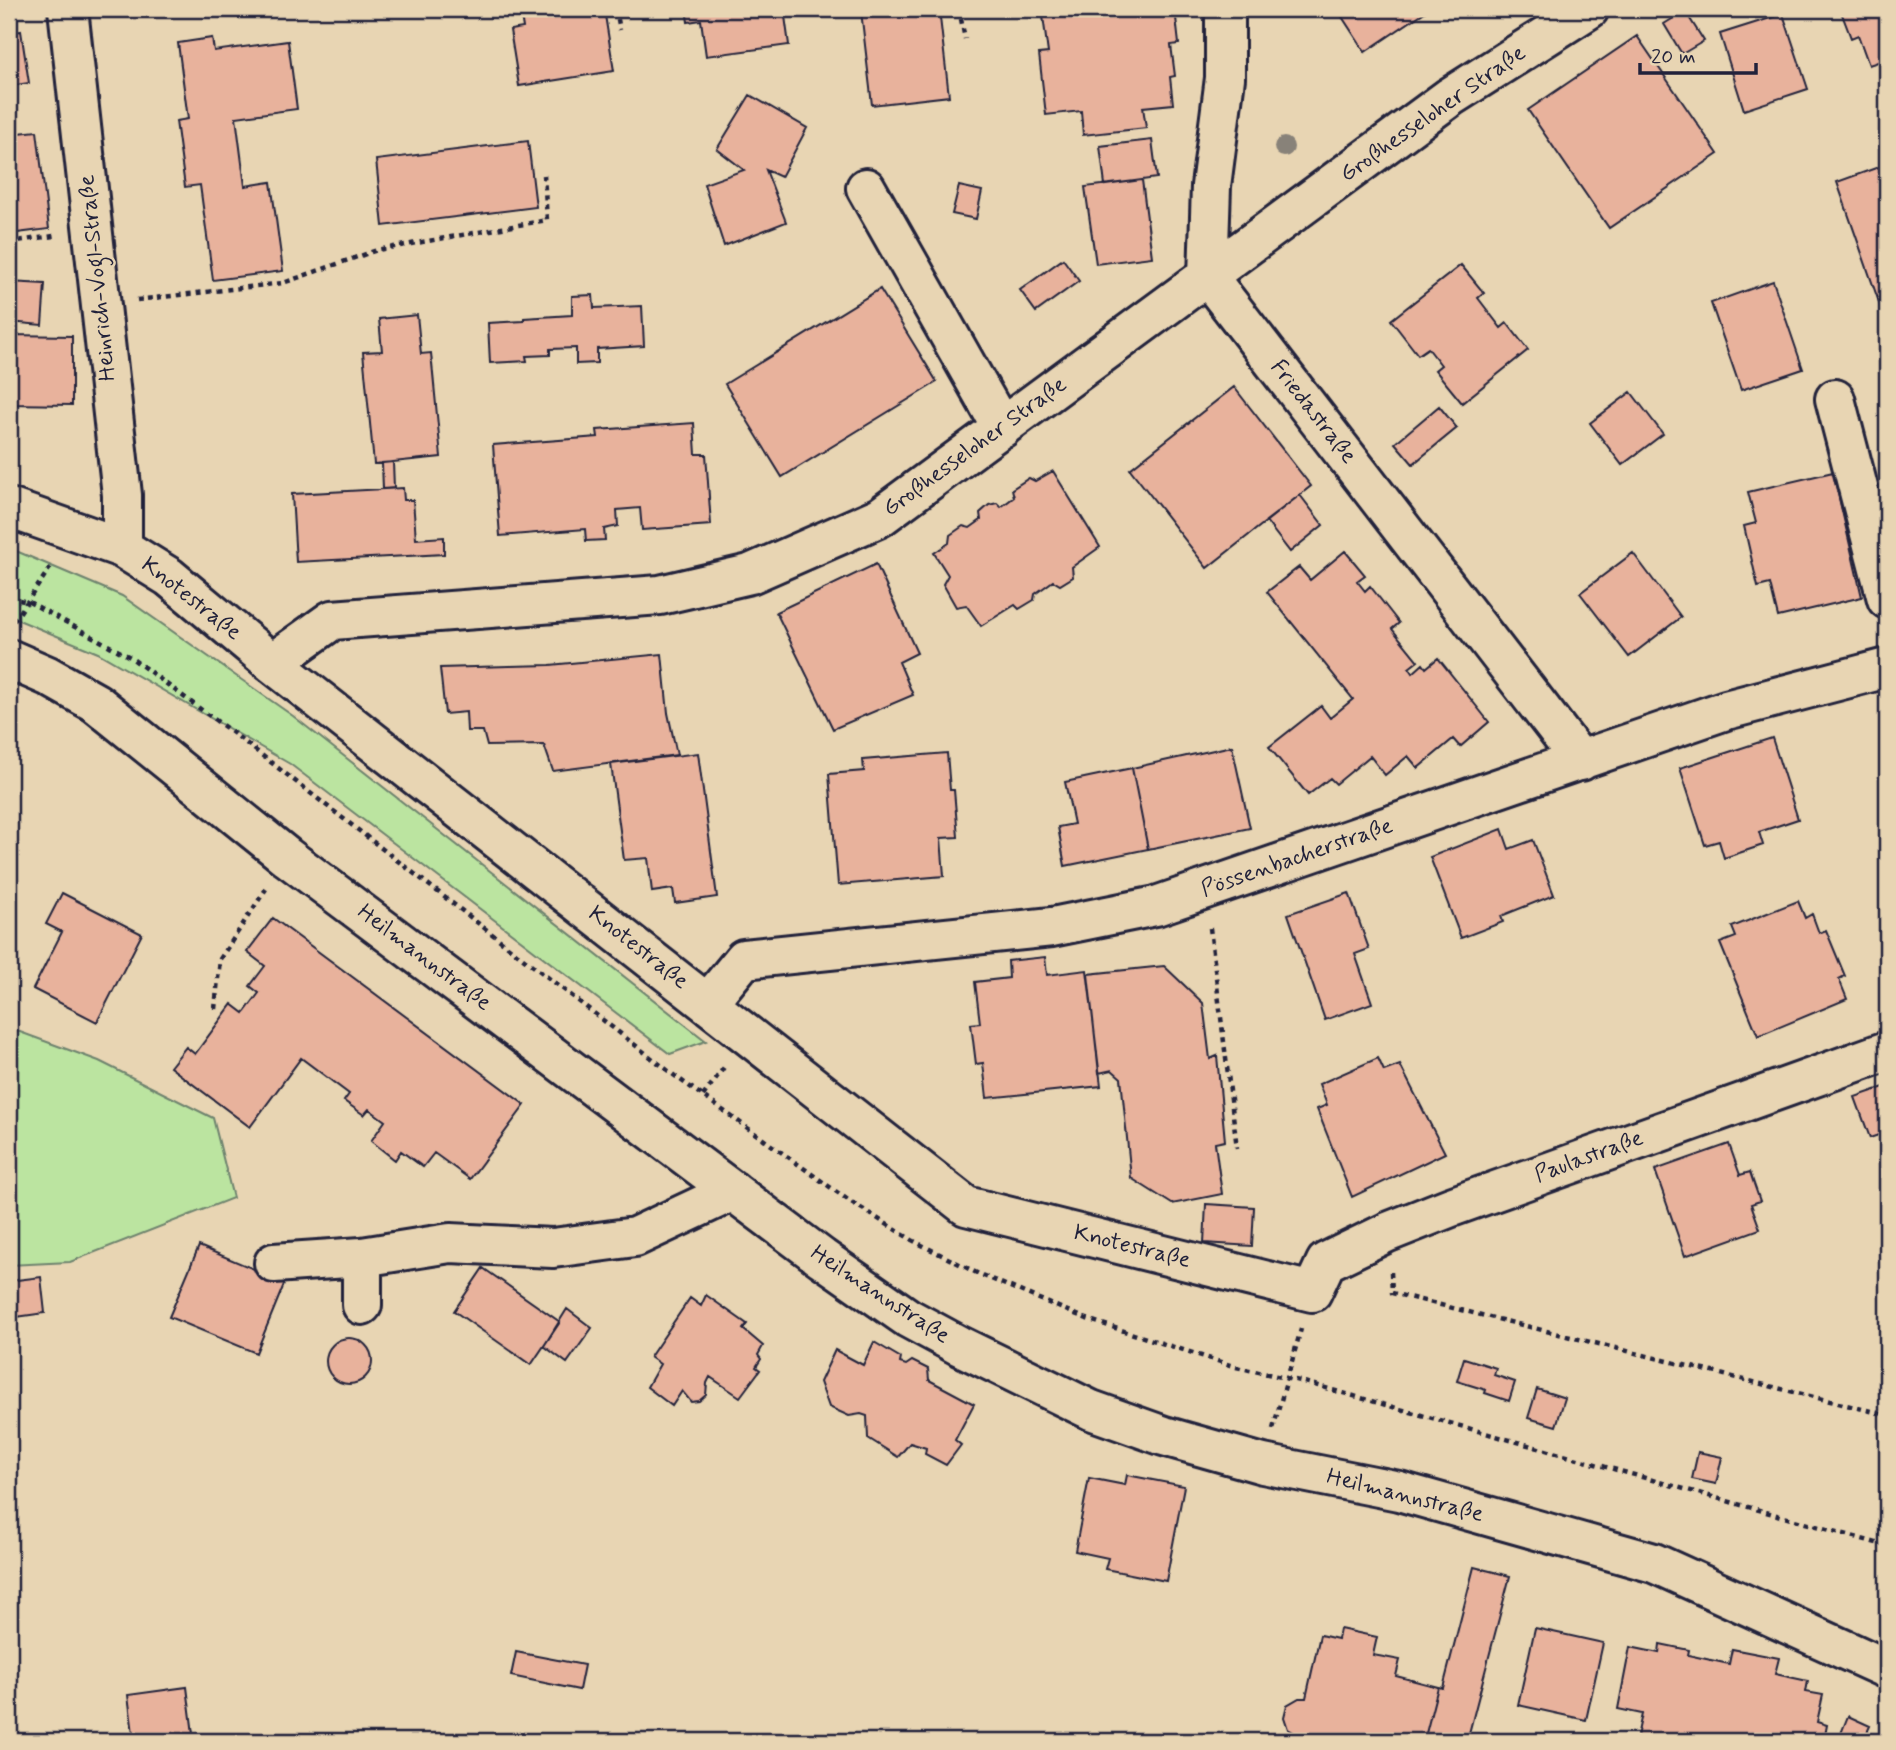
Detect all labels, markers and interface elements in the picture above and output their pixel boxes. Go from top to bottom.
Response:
scale bar [1640,32,1756,76]
street label: Großhesseloher Straße [1334,39,1532,189]
text: 20 m [1651,43,1696,71]
street label: Heinrich-Vogl-Straße [72,173,126,383]
street label: Friedastraße [1263,354,1363,470]
street label: Großhesseloher Straße [877,370,1073,524]
street label: Knotestraße [135,550,247,648]
street label: Pössenbacherstraße [1197,811,1397,905]
street label: Heilmannstraße [351,898,497,1018]
street label: Knotestraße [582,899,694,997]
street label: Paulastraße [1531,1123,1647,1191]
street label: Knotestraße [1071,1218,1193,1276]
street label: Heilmannstraße [804,1239,956,1351]
street label: Heilmannstraße [1323,1462,1487,1530]

